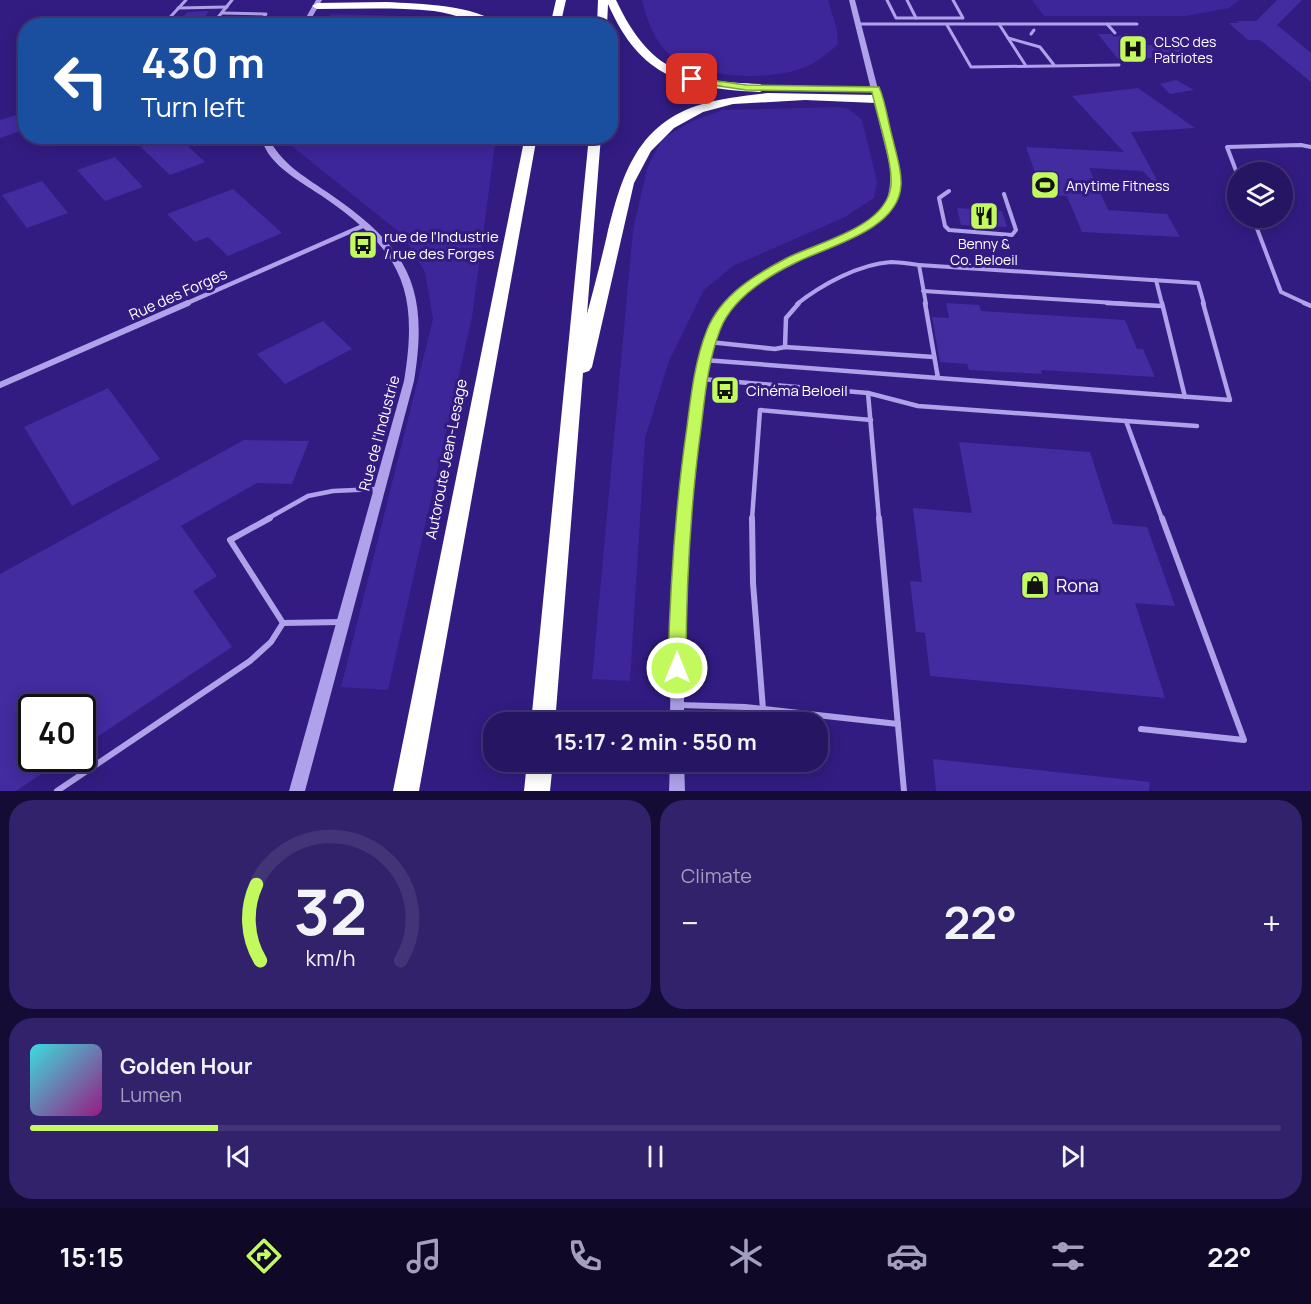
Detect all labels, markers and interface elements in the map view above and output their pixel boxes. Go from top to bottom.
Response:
place label: CLSC des Patriotes [1154,32,1216,67]
text: 430 m [141,33,265,91]
hospital icon: CLSC des Patriotes [1117,33,1149,65]
icon: left [42,42,120,120]
pin [666,53,717,104]
icon: arrive [675,62,708,95]
text: Turn left [141,88,245,125]
map controls [1227,162,1293,228]
button: layers [1227,162,1293,228]
sports icon: Anytime Fitness [1029,169,1061,201]
place label: Anytime Fitness [1066,176,1170,195]
restaurant icon: Benny & Co. Beloeil [968,200,1000,232]
place label: rue de l'Industrie / rue des Forges [384,226,499,264]
bus stop icon: rue de l'Industrie / rue des Forges [347,229,379,261]
place label: Benny & Co. Beloeil [950,234,1018,269]
street label: Rue des Forges [126,263,231,325]
street label: Rue de l'Industrie [353,373,405,493]
bus stop icon: Cinéma Beloeil [709,374,741,406]
street label: Autoroute Jean-Lesage [420,377,472,541]
place label: Cinéma Beloeil [746,380,848,401]
shop icon: Rona [1019,569,1051,601]
place label: Rona [1056,573,1099,597]
position arrow [645,636,709,700]
speed limit sign: 40 [18,694,96,772]
text: 15:17 · 2 min · 550 m [554,727,757,757]
text: Climate [681,862,752,889]
text: 32 [293,868,367,954]
text: 22° [943,891,1017,953]
text: − [681,900,699,945]
text: + [1262,900,1281,945]
text: km/h [305,944,355,973]
text: Golden Hour [120,1051,253,1081]
text: Lumen [120,1081,182,1108]
icon: previous [222,1140,255,1173]
icon: pause [639,1140,672,1173]
icon: next [1056,1140,1089,1173]
icon: directions [243,1235,285,1277]
icon: music [403,1235,445,1277]
icon: phone [564,1235,606,1277]
icon: climate [725,1235,767,1277]
icon: car [886,1235,928,1277]
icon: filters [1047,1235,1089,1277]
text: 15:15 [59,1238,124,1275]
text: 22° [1207,1238,1252,1275]

